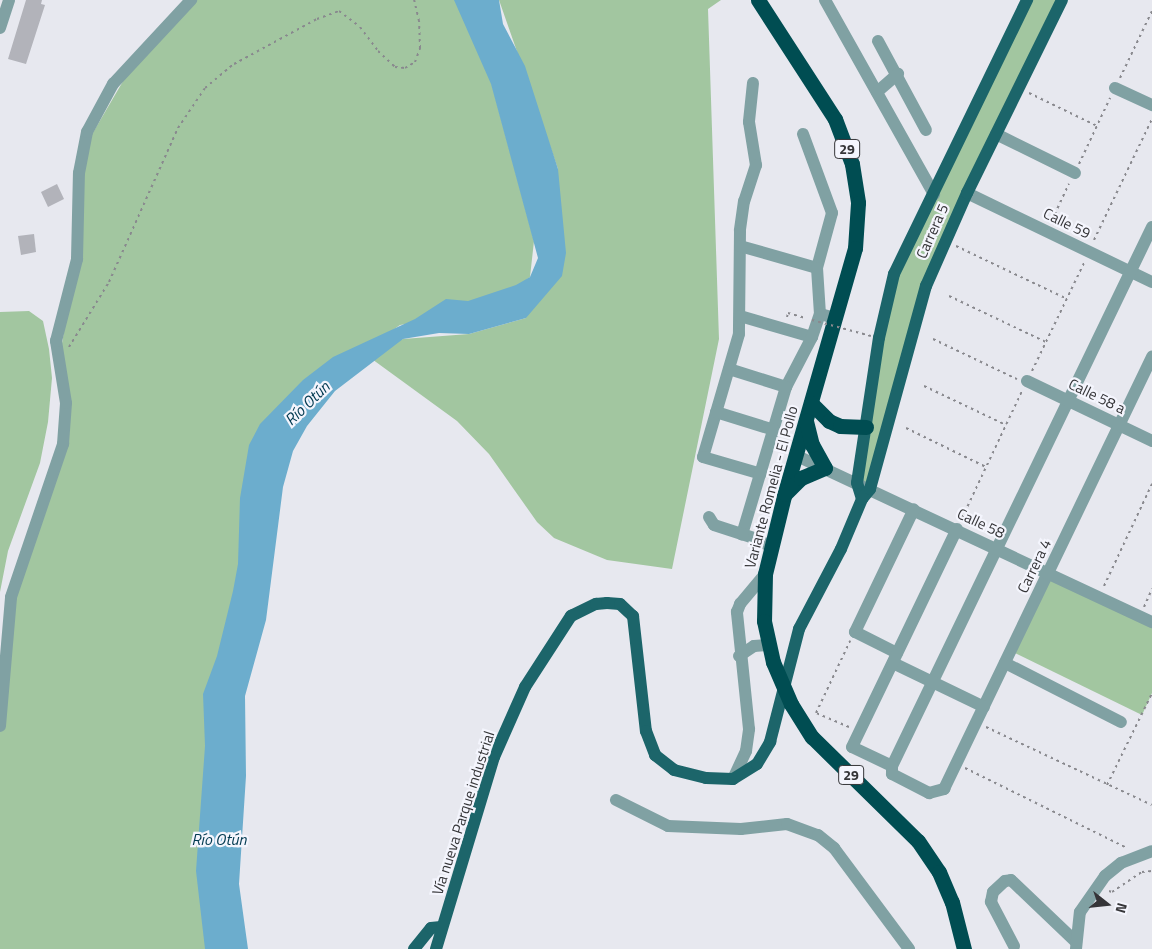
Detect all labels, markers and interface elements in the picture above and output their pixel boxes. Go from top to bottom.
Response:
road number: 29 [833,138,861,160]
street label: Carrera 5 [912,201,952,261]
street label: Calle 59 [1040,204,1094,242]
street label: Calle 58 a [1066,375,1128,417]
water label: Río Otún [281,377,333,429]
street label: Variante Romelia - El Pollo [741,404,801,570]
street label: Calle 58 [954,504,1008,542]
street label: Carrera 4 [1013,536,1055,596]
street label: Vía nueva Parque industrial [428,729,498,897]
road number: 29 [837,764,865,786]
water label: Río Otún [192,829,246,849]
north arrow [1082,879,1132,929]
text: N [1110,901,1133,916]

